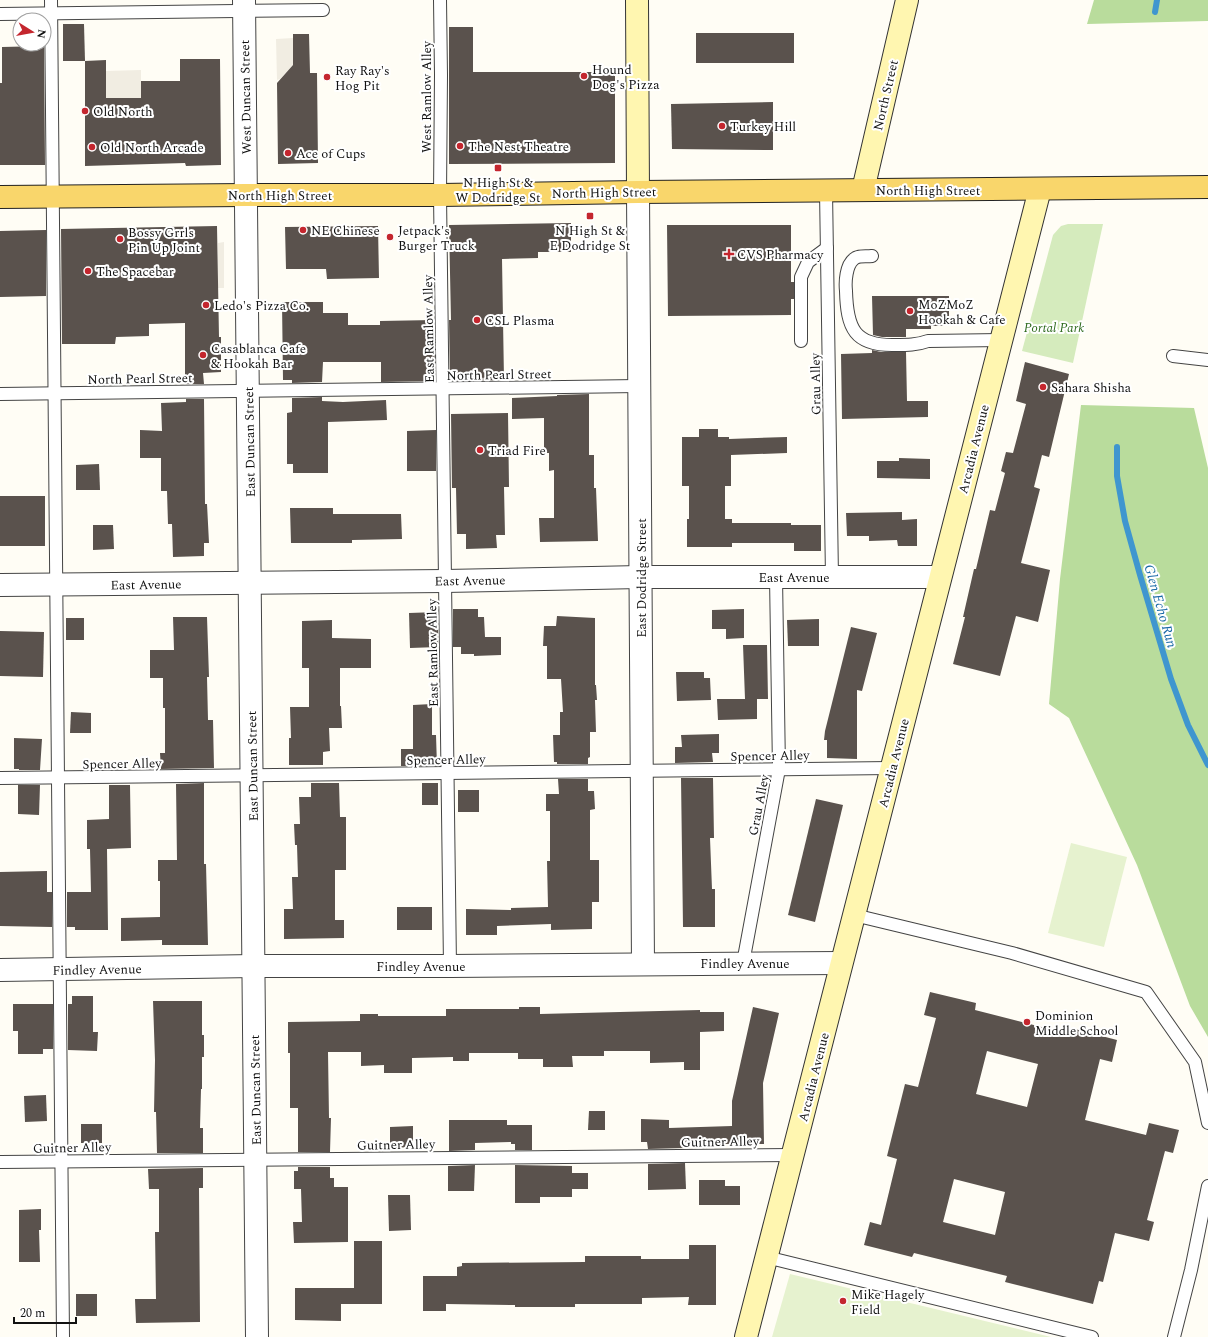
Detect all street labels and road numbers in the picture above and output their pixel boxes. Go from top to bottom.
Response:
street label: West Duncan Street [235,39,257,154]
street label: West Ramlow Alley [417,40,437,153]
street label: North Street [868,57,904,133]
street label: North High Street [876,181,981,201]
street label: North High Street [552,182,657,204]
street label: North High Street [228,186,333,206]
street label: East Ramlow Alley [418,274,440,383]
street label: Grau Alley [805,352,827,415]
street label: North Pearl Street [446,364,552,386]
street label: North Pearl Street [87,368,193,390]
street label: East Duncan Street [239,386,261,497]
street label: Arcadia Avenue [953,402,995,496]
street label: East Dodridge Street [632,518,652,638]
street label: East Avenue [758,568,830,588]
street label: East Avenue [434,570,506,592]
street label: East Avenue [110,574,182,596]
street label: East Ramlow Alley [422,598,444,707]
street label: East Duncan Street [242,710,264,821]
street label: Arcadia Avenue [873,716,915,810]
street label: Spencer Alley [730,745,810,767]
street label: Spencer Alley [406,749,486,771]
street label: Spencer Alley [82,753,162,775]
street label: Grau Alley [743,772,775,838]
street label: Findley Avenue [700,954,790,974]
street label: Findley Avenue [376,957,466,977]
street label: Findley Avenue [52,959,142,981]
street label: Arcadia Avenue [793,1030,835,1124]
street label: East Duncan Street [245,1034,267,1145]
street label: Guitner Alley [681,1131,760,1153]
street label: Guitner Alley [357,1134,436,1156]
street label: Guitner Alley [33,1137,112,1159]

